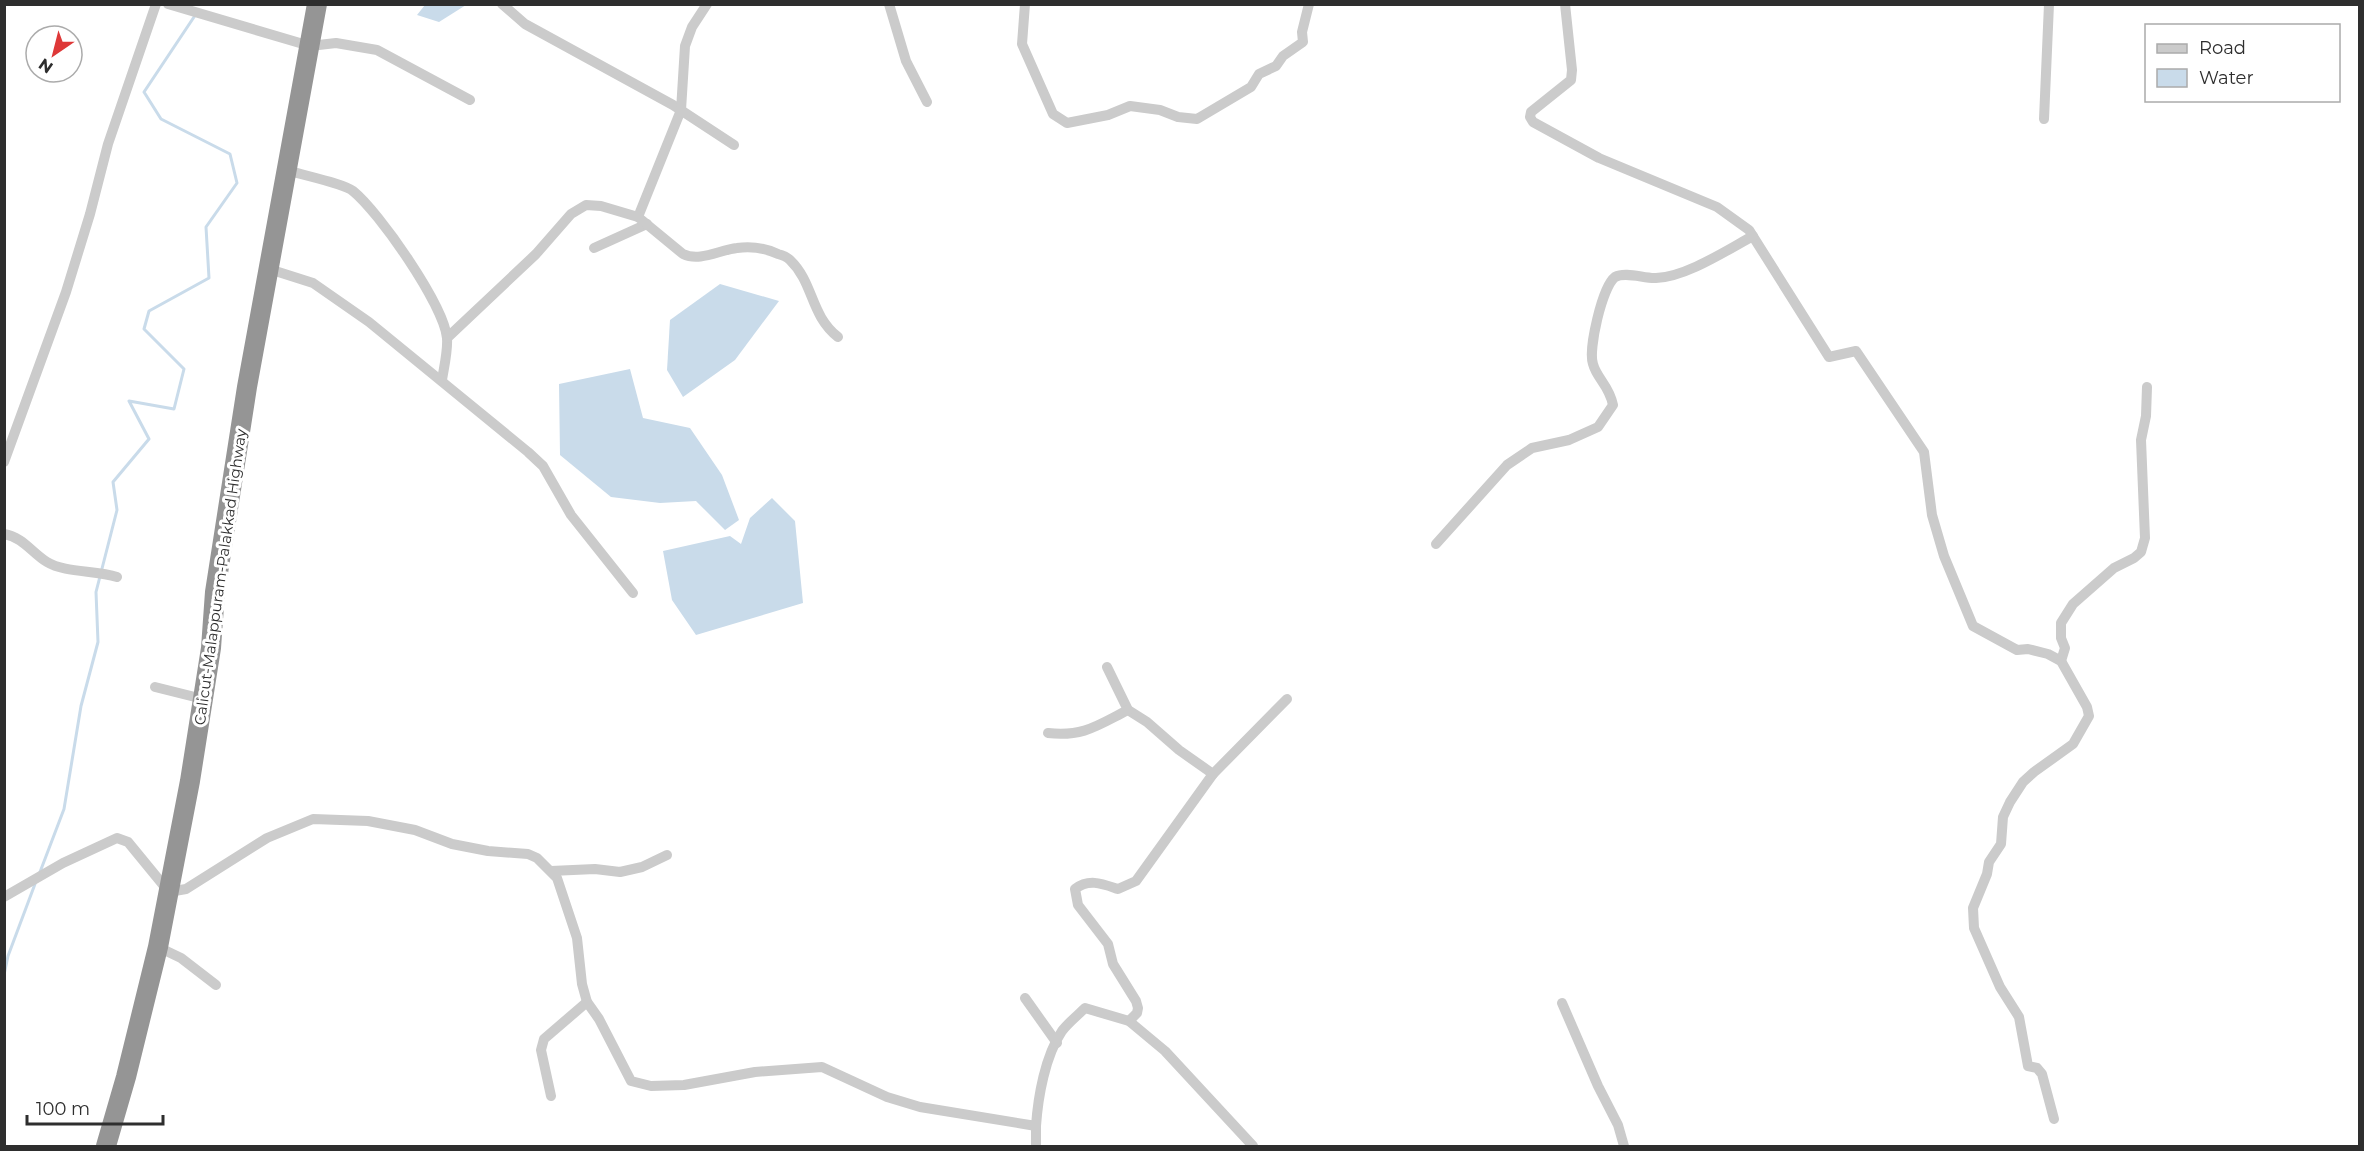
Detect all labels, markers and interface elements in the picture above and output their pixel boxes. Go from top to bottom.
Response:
north arrow [24,24,84,84]
legend [2145,24,2340,102]
text: Road [2199,37,2246,59]
text: N [35,54,56,77]
text: Water [2199,67,2254,89]
street label: Calicut-Malappuram-Palakkad Highway [190,427,250,726]
scale bar [27,1088,164,1126]
text: 100 m [36,1098,90,1120]

